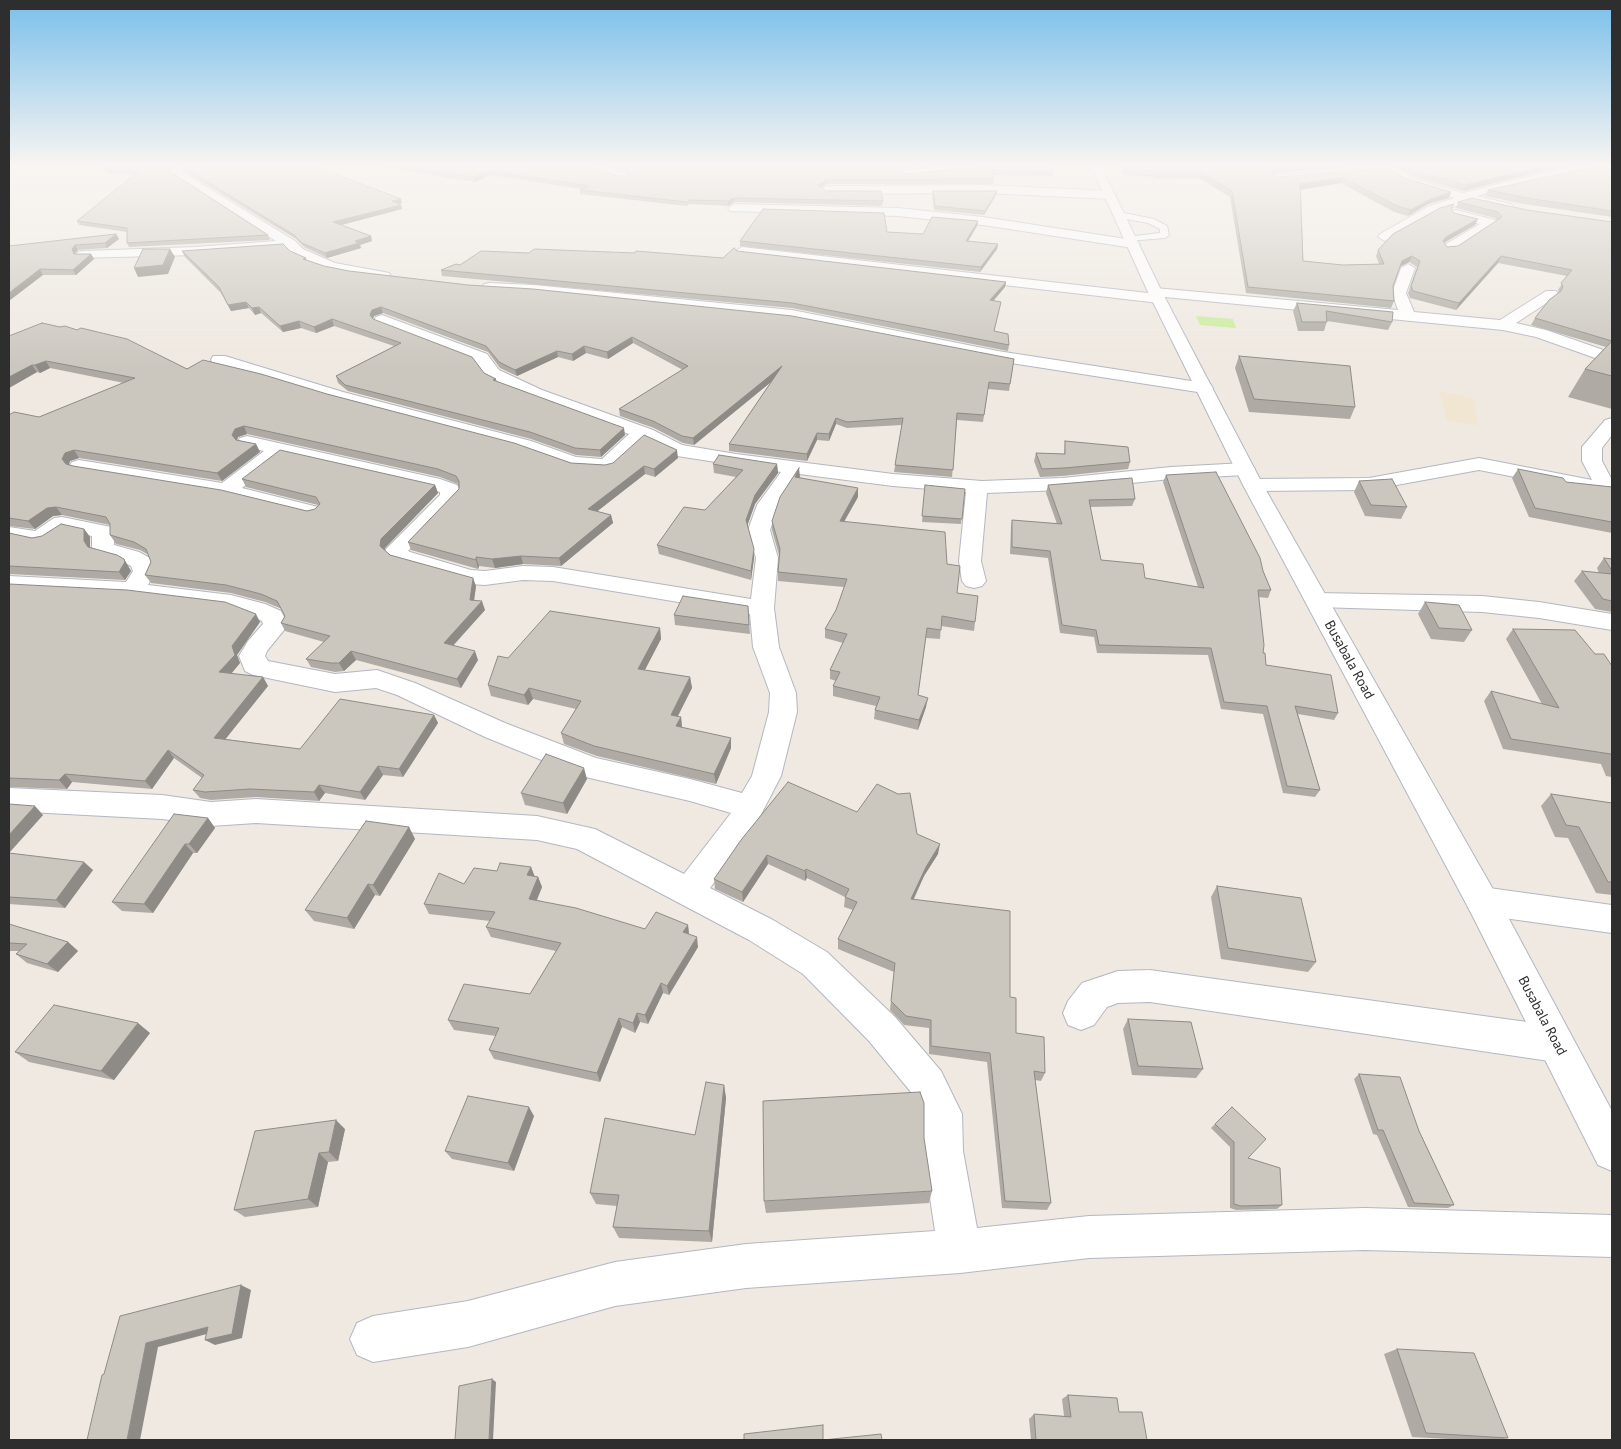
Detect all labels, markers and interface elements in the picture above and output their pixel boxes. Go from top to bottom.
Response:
street label: Busabala Road [1320,618,1378,702]
street label: Busabala Road [1514,973,1570,1059]

